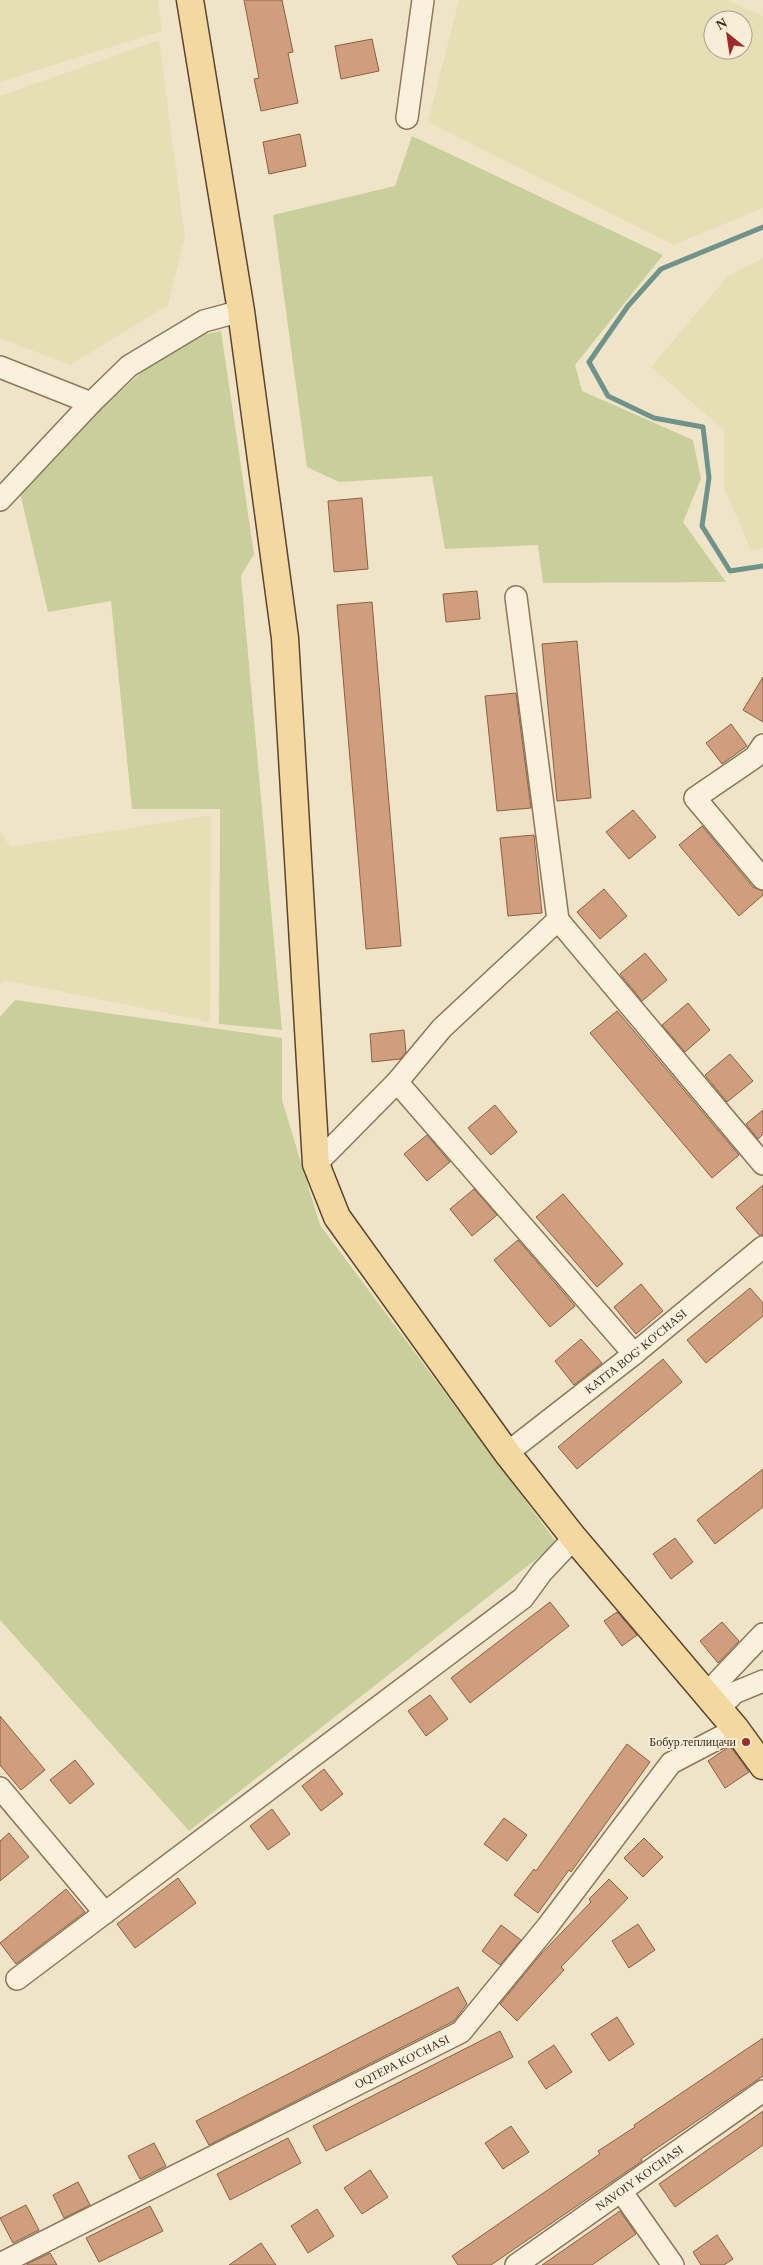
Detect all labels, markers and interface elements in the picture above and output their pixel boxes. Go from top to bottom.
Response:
north arrow [703,10,753,60]
text: N [714,15,730,33]
street label: KATTA BOG' KO'CHASI [582,1306,690,1397]
place label: Бобур теплицачи [649,1735,737,1749]
marker: Бобур теплицачи [740,1736,752,1748]
street label: OQTEPA KO'CHASI [352,2032,452,2091]
street label: NAVOIY KO'CHASI [593,2142,686,2214]

